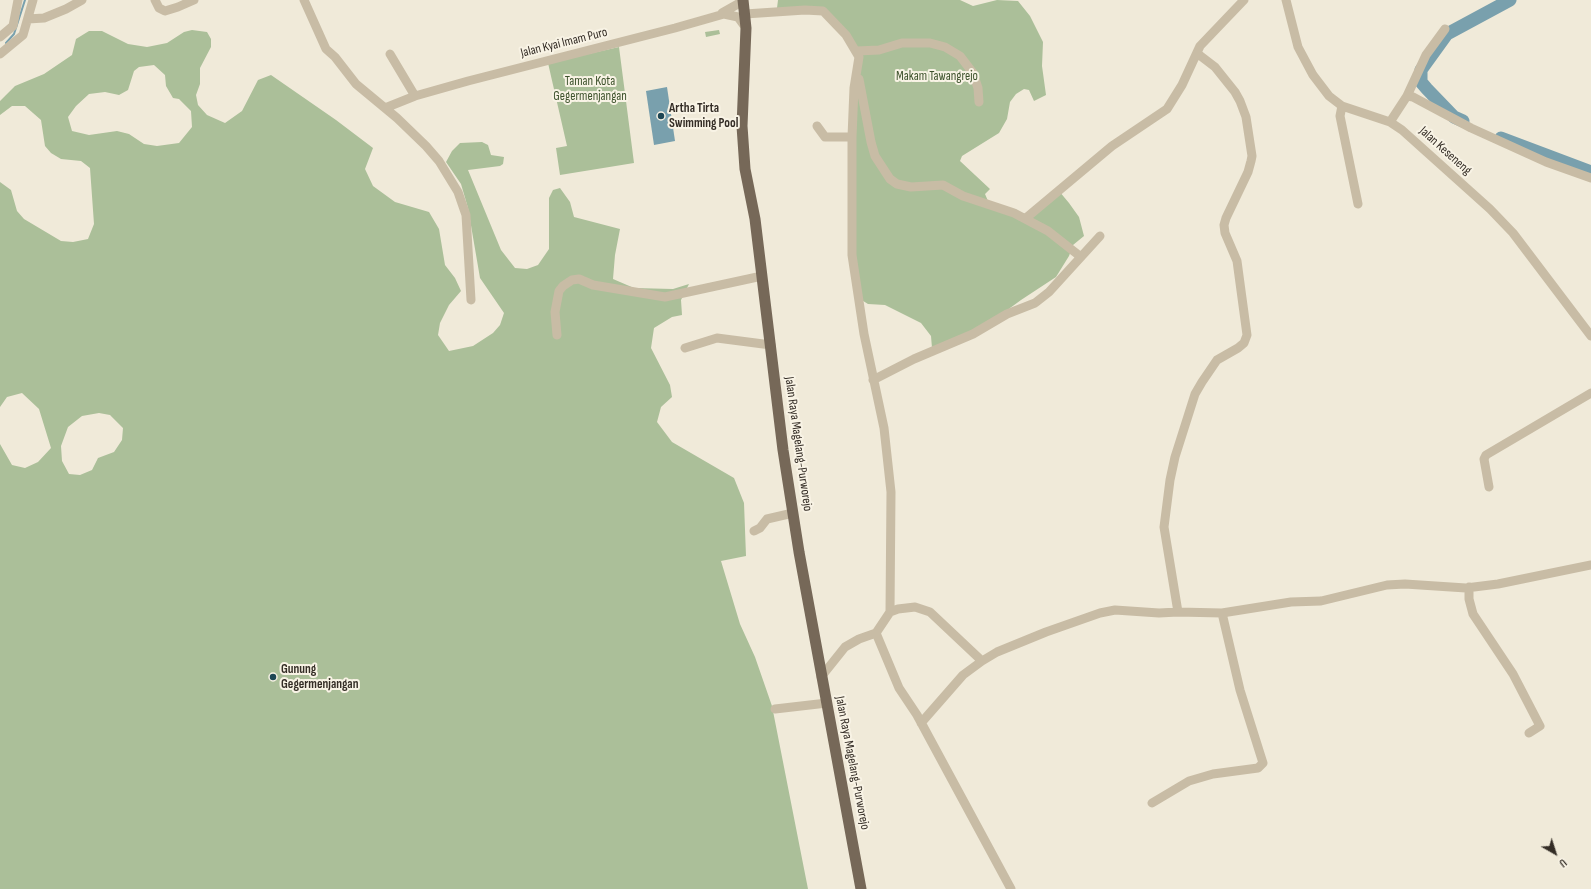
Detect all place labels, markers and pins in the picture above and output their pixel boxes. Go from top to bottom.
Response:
place label: Artha Tirta Swimming Pool [669,101,738,132]
marker: Artha Tirta Swimming Pool [656,111,666,121]
place label: Gunung Gegermenjangan [281,662,358,693]
marker: Gunung Gegermenjangan [268,672,278,682]

